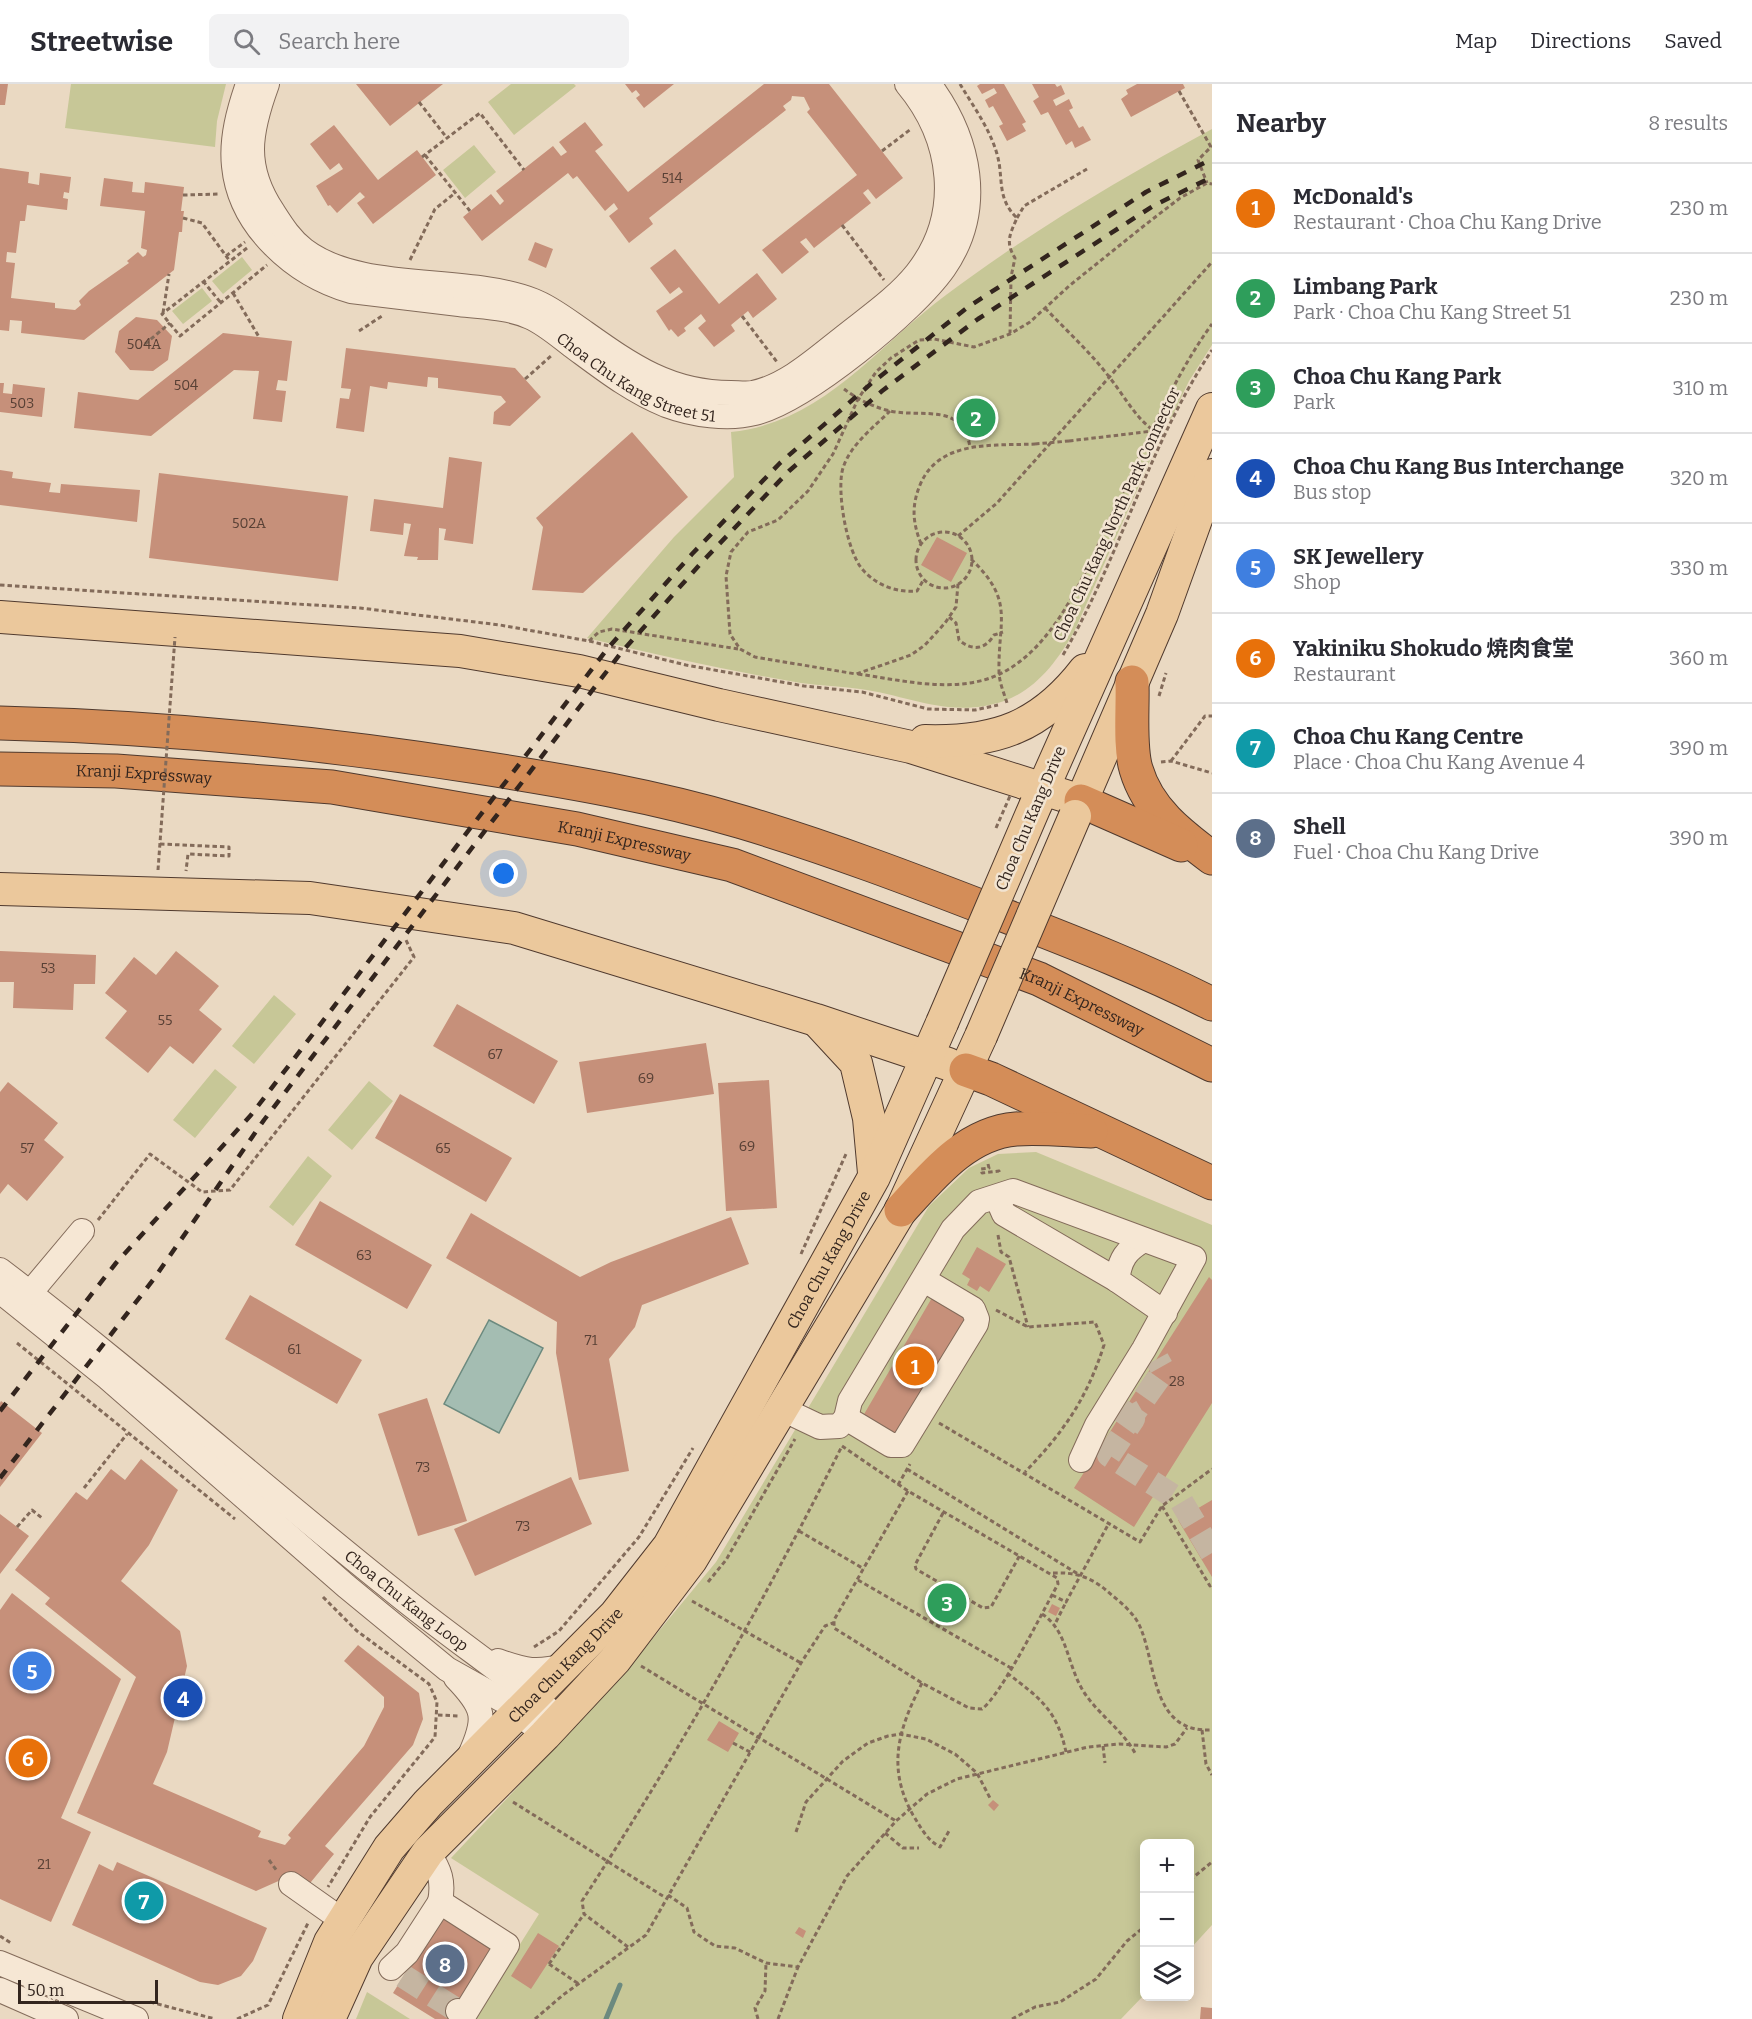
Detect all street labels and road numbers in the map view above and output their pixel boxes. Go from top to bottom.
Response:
street label: Choa Chu Kang Street 51 [553,328,717,426]
street label: Choa Chu Kang North Park Connector [1049,384,1184,644]
street label: Choa Chu Kang Drive [991,743,1069,893]
street label: Kranji Expressway [76,761,213,788]
street label: Kranji Expressway [556,817,693,865]
street label: Kranji Expressway [1017,964,1148,1040]
street label: Choa Chu Kang Drive [783,1187,875,1332]
street label: Choa Chu Kang Loop [341,1546,472,1655]
street label: Choa Chu Kang Drive [504,1604,627,1727]

